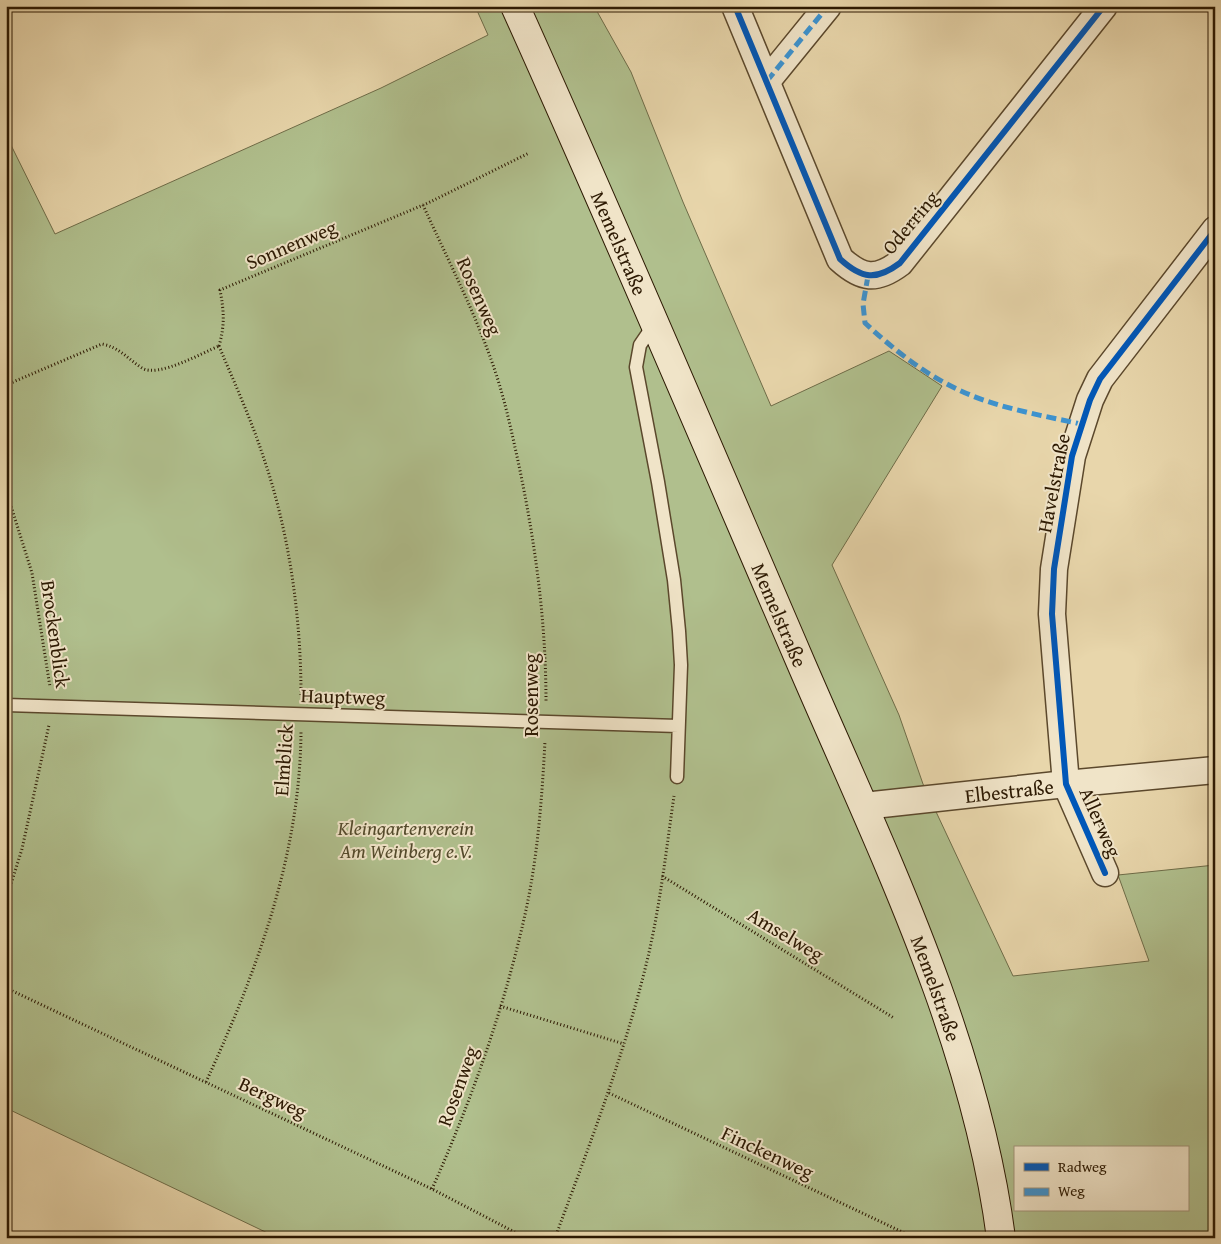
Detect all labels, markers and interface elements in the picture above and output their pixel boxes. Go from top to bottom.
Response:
street label: Oderring [875,184,945,260]
street label: Memelstraße [584,186,655,299]
street label: Sonnenweg [241,212,341,276]
street label: Rosenweg [450,252,510,340]
street label: Havelstraße [1029,431,1077,535]
street label: Memelstraße [745,558,815,671]
street label: Brockenblick [34,578,78,691]
street label: Rosenweg [516,653,545,737]
street label: Hauptweg [300,680,386,712]
street label: Elmblick [266,722,300,797]
street label: Elbestraße [963,771,1055,809]
street label: Allerweg [1073,782,1129,862]
park label: Kleingartenverein Am Weinberg e.V. [337,813,474,865]
street label: Amselweg [742,900,830,968]
street label: Memelstraße [904,931,969,1045]
street label: Rosenweg [429,1042,485,1130]
street label: Bergweg [234,1069,312,1125]
street label: Finckenweg [717,1118,819,1186]
legend [1014,1146,1188,1212]
text: Radweg [1058,1156,1107,1177]
text: Weg [1058,1180,1085,1201]

